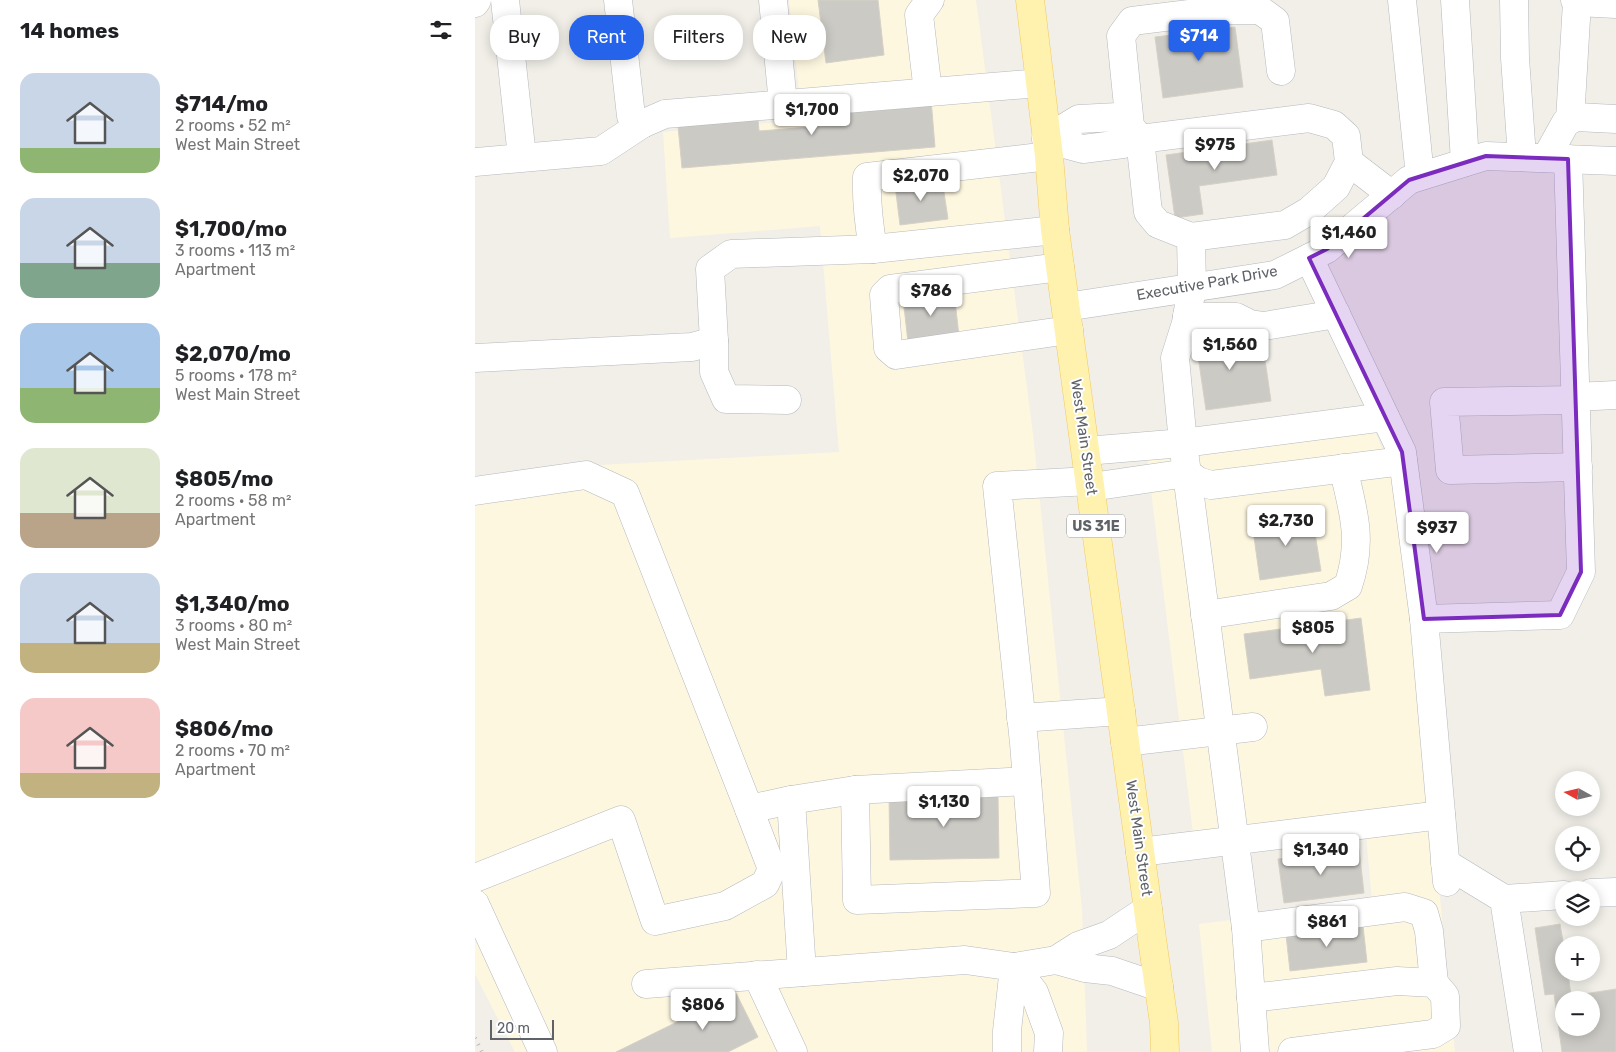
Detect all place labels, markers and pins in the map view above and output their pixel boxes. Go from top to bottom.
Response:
pin: $714 [1169,20,1229,62]
pin: $1,700 [771,94,853,136]
pin: $975 [1185,128,1245,171]
pin: $2,070 [880,160,962,202]
pin: $1,460 [1308,216,1390,259]
pin: $786 [901,274,961,317]
pin: $1,560 [1189,328,1271,371]
pin: $2,730 [1245,504,1327,547]
pin: $937 [1407,512,1467,554]
pin: $805 [1283,612,1343,654]
pin: $1,130 [903,786,985,828]
pin: $1,340 [1280,834,1362,876]
pin: $861 [1297,906,1357,948]
pin: $806 [673,988,733,1031]

